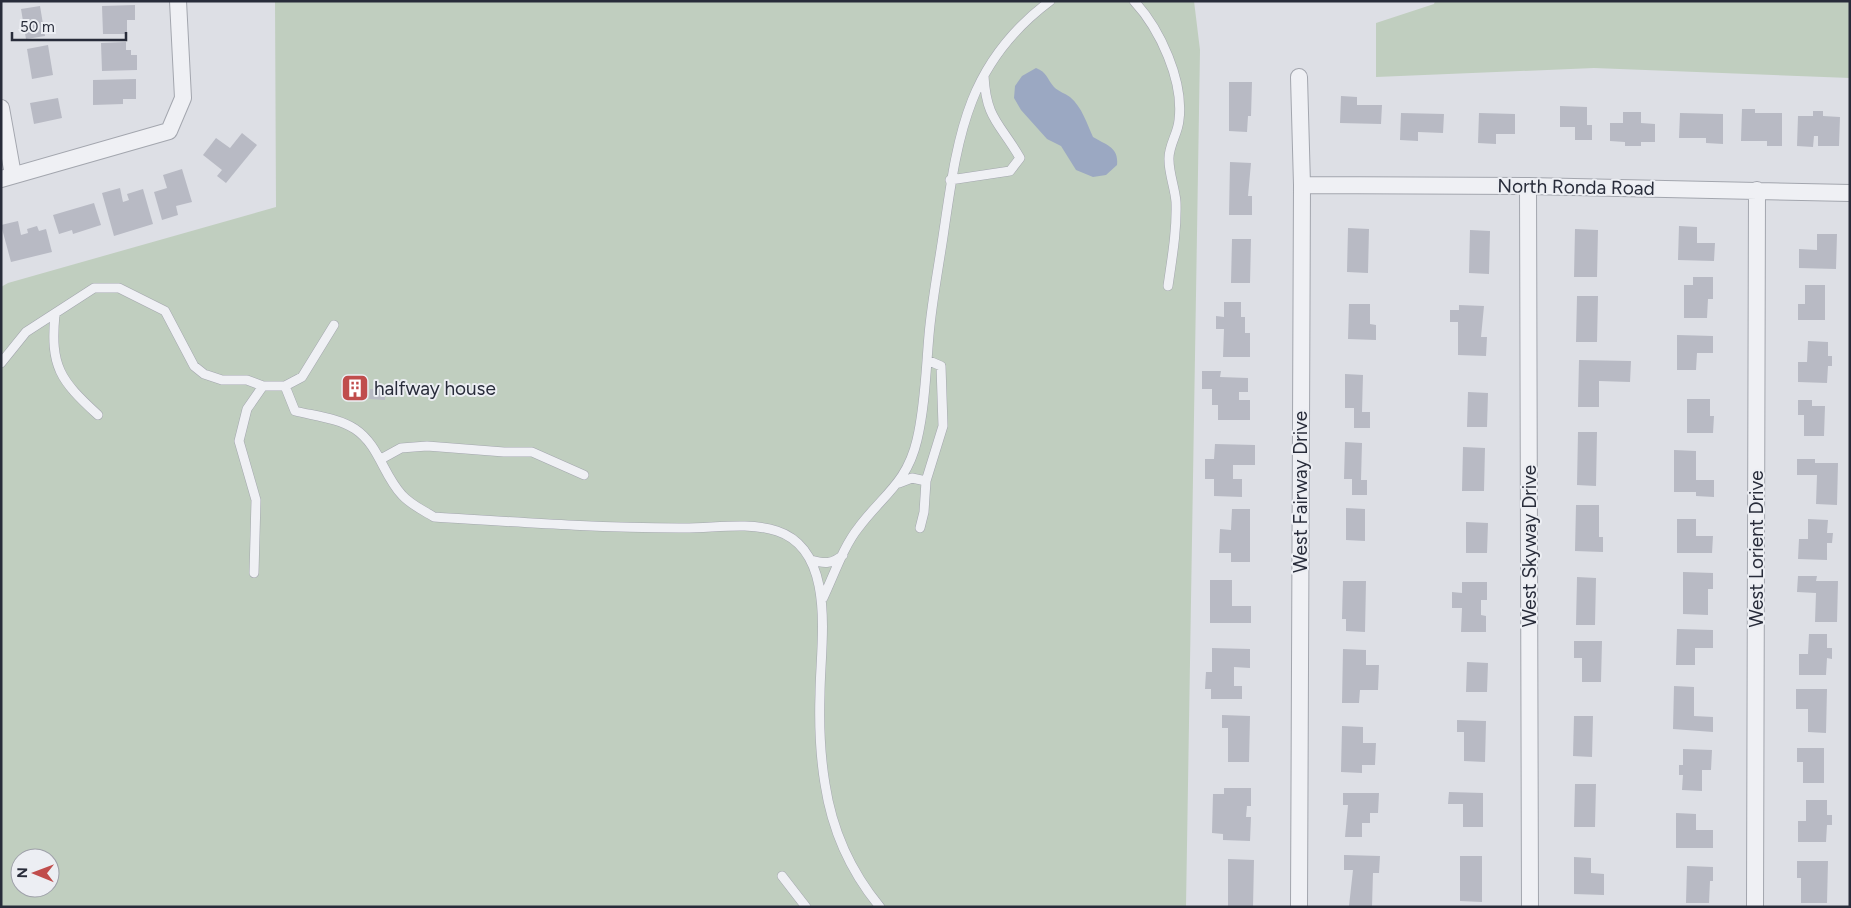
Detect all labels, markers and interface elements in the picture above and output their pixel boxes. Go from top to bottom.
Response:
scale bar [12,10,126,42]
text: 50 m [20,18,55,36]
street label: North Ronda Road [1497,174,1655,200]
building icon: halfway house [340,373,370,403]
place label: halfway house [374,377,496,400]
street label: West Fairway Drive [1289,411,1312,573]
street label: West Skyway Drive [1518,465,1541,627]
street label: West Lorient Drive [1745,470,1768,628]
north arrow [10,848,60,898]
text: N [14,867,31,878]

